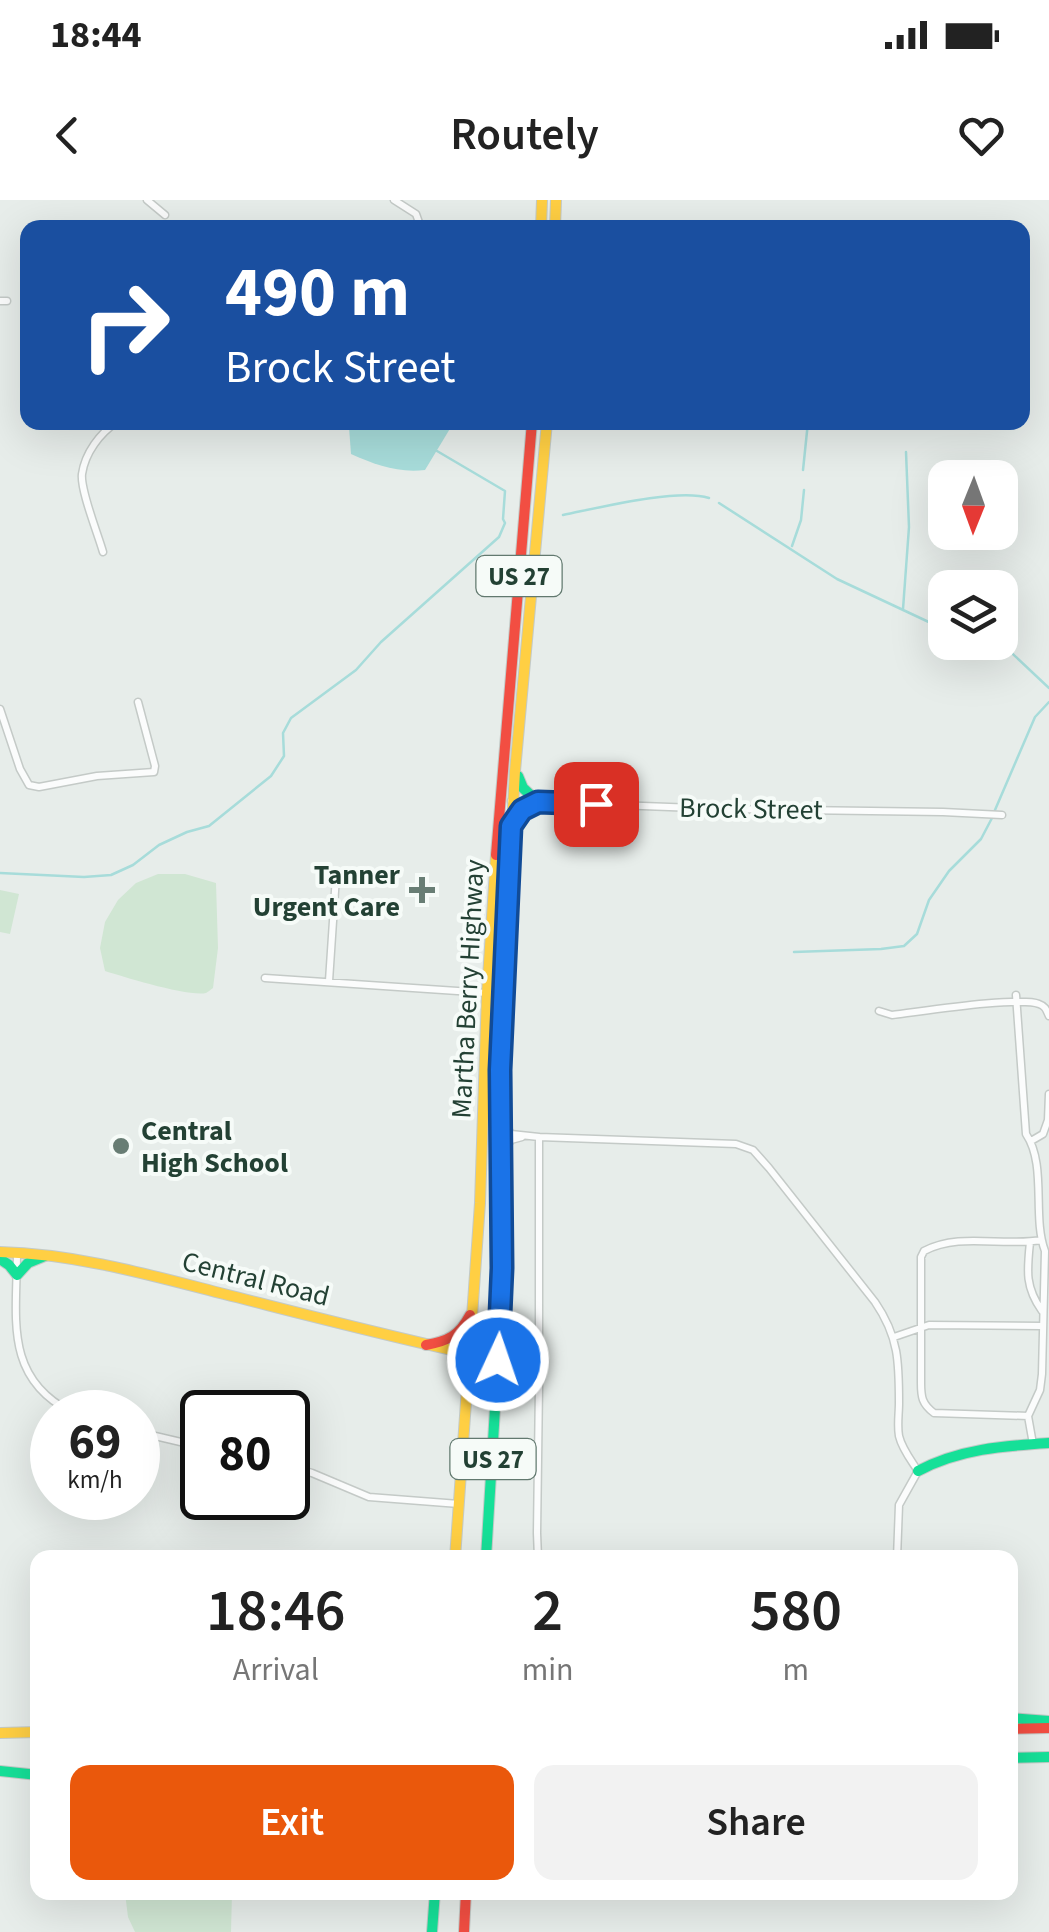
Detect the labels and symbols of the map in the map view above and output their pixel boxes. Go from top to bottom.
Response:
north arrow [928,460,1018,550]
road number: US 27 [476,556,562,596]
pin [554,762,639,847]
street label: Brock Street [679,788,824,830]
place label: Tanner Urgent Care [253,855,401,927]
street label: Martha Berry Highway [441,859,495,1120]
marker: Tanner Urgent Care [409,877,435,903]
place label: Central High School [141,1111,288,1183]
marker: Central High School [110,1135,132,1157]
street label: Central Road [178,1241,334,1317]
position arrow [446,1308,550,1412]
speed limit sign: 80 [180,1390,310,1520]
road number: US 27 [450,1439,536,1479]

